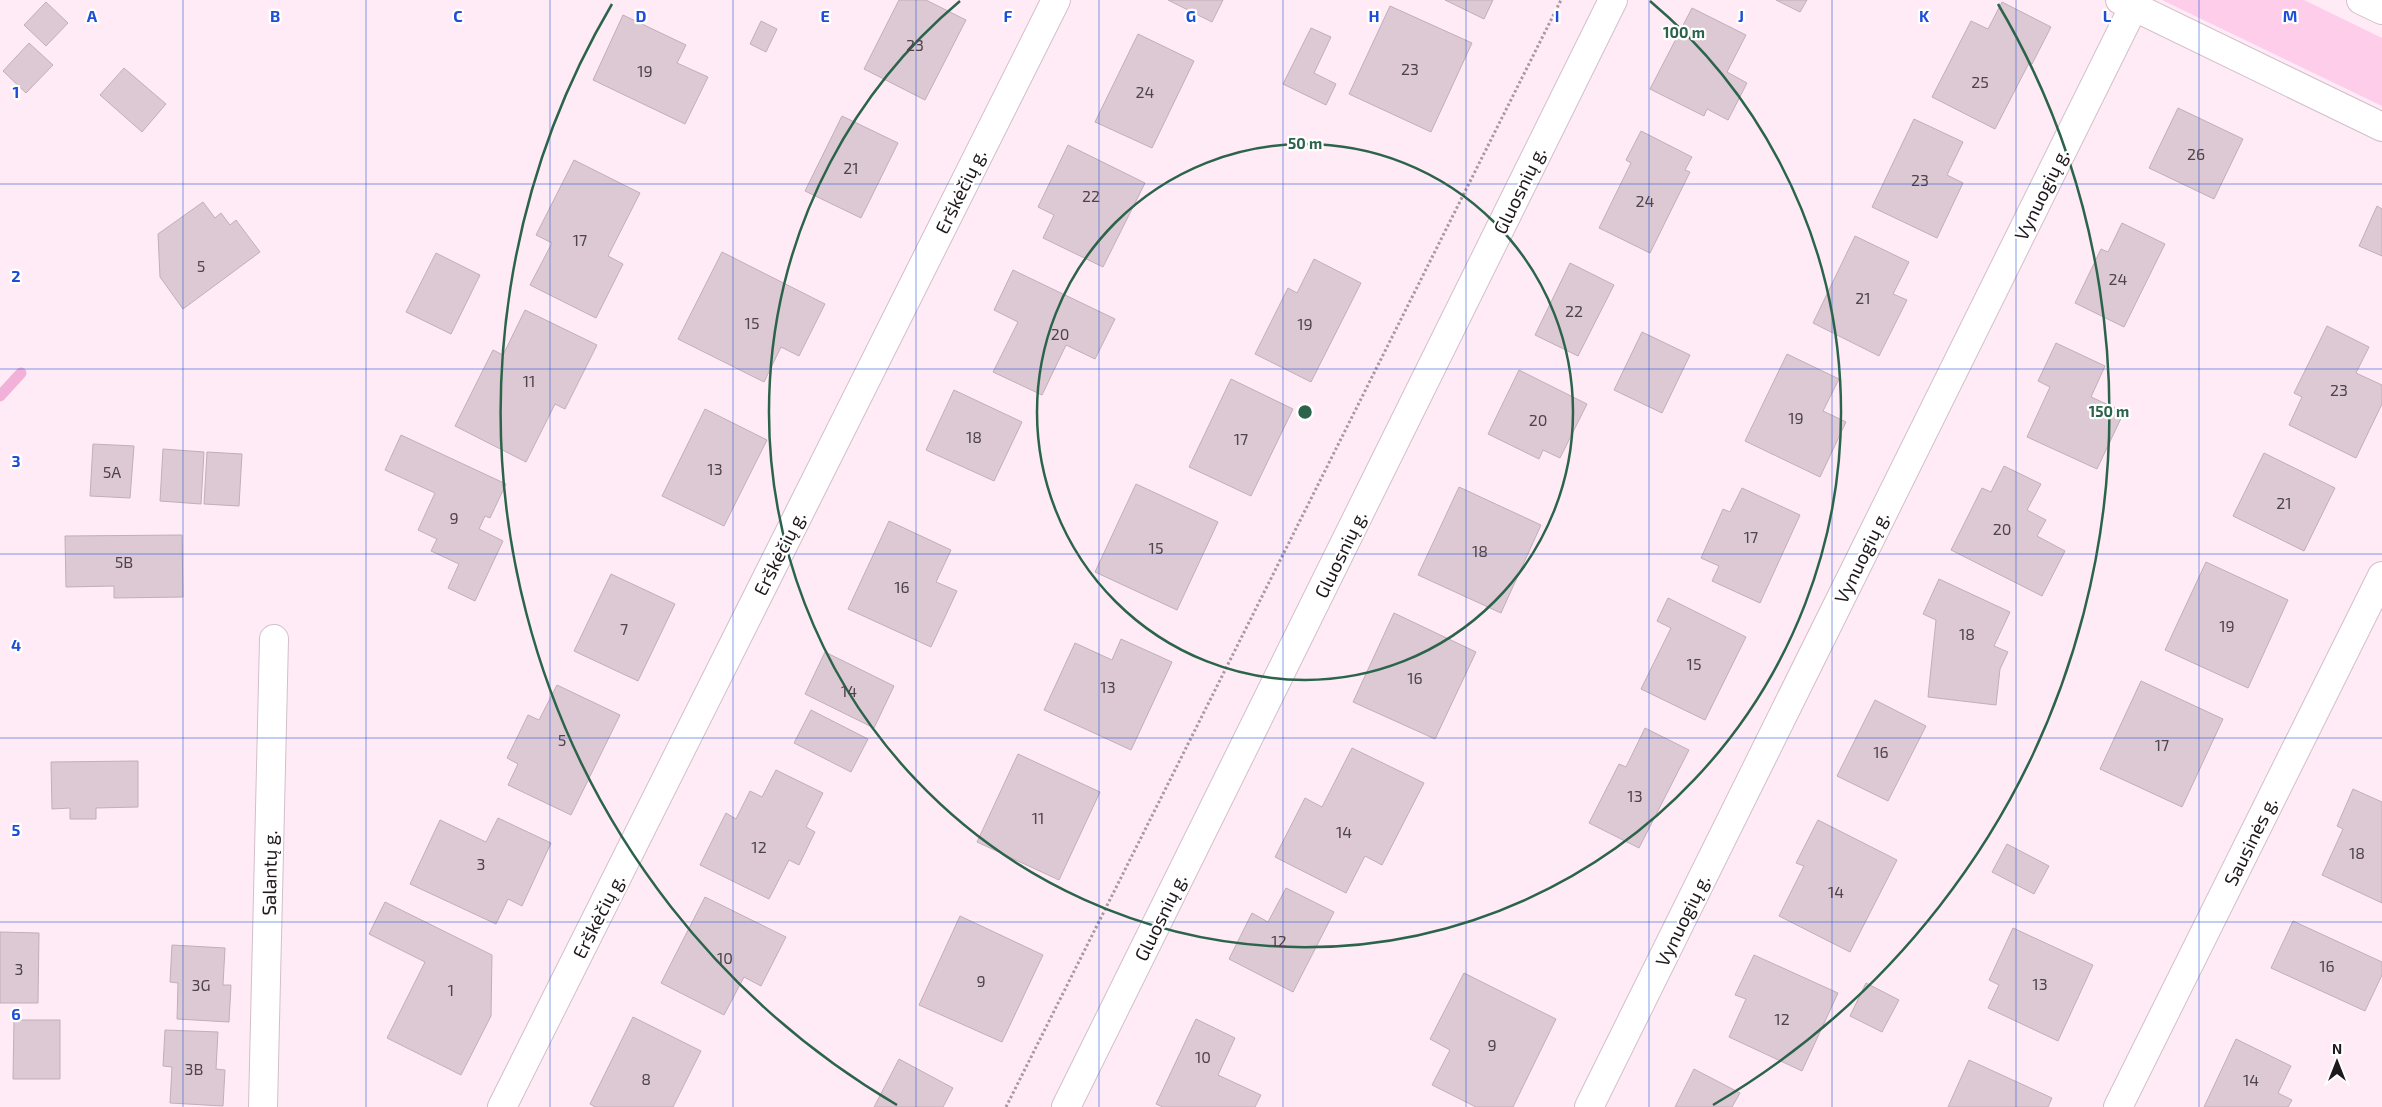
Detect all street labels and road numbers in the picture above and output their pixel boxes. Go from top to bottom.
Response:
street label: Gluosnių g. [1488,142,1550,238]
street label: Vynuogių g. [2009,144,2073,244]
street label: Erškėčių g. [930,145,990,237]
street label: Gluosnių g. [1309,506,1371,602]
street label: Erškėčių g. [748,507,810,599]
street label: Vynuogių g. [1829,507,1893,607]
street label: Sausinės g. [2219,793,2281,889]
street label: Salantų g. [257,830,281,916]
street label: Gluosnių g. [1129,869,1191,965]
street label: Erškėčių g. [567,870,629,962]
street label: Vynuogių g. [1650,870,1714,970]

